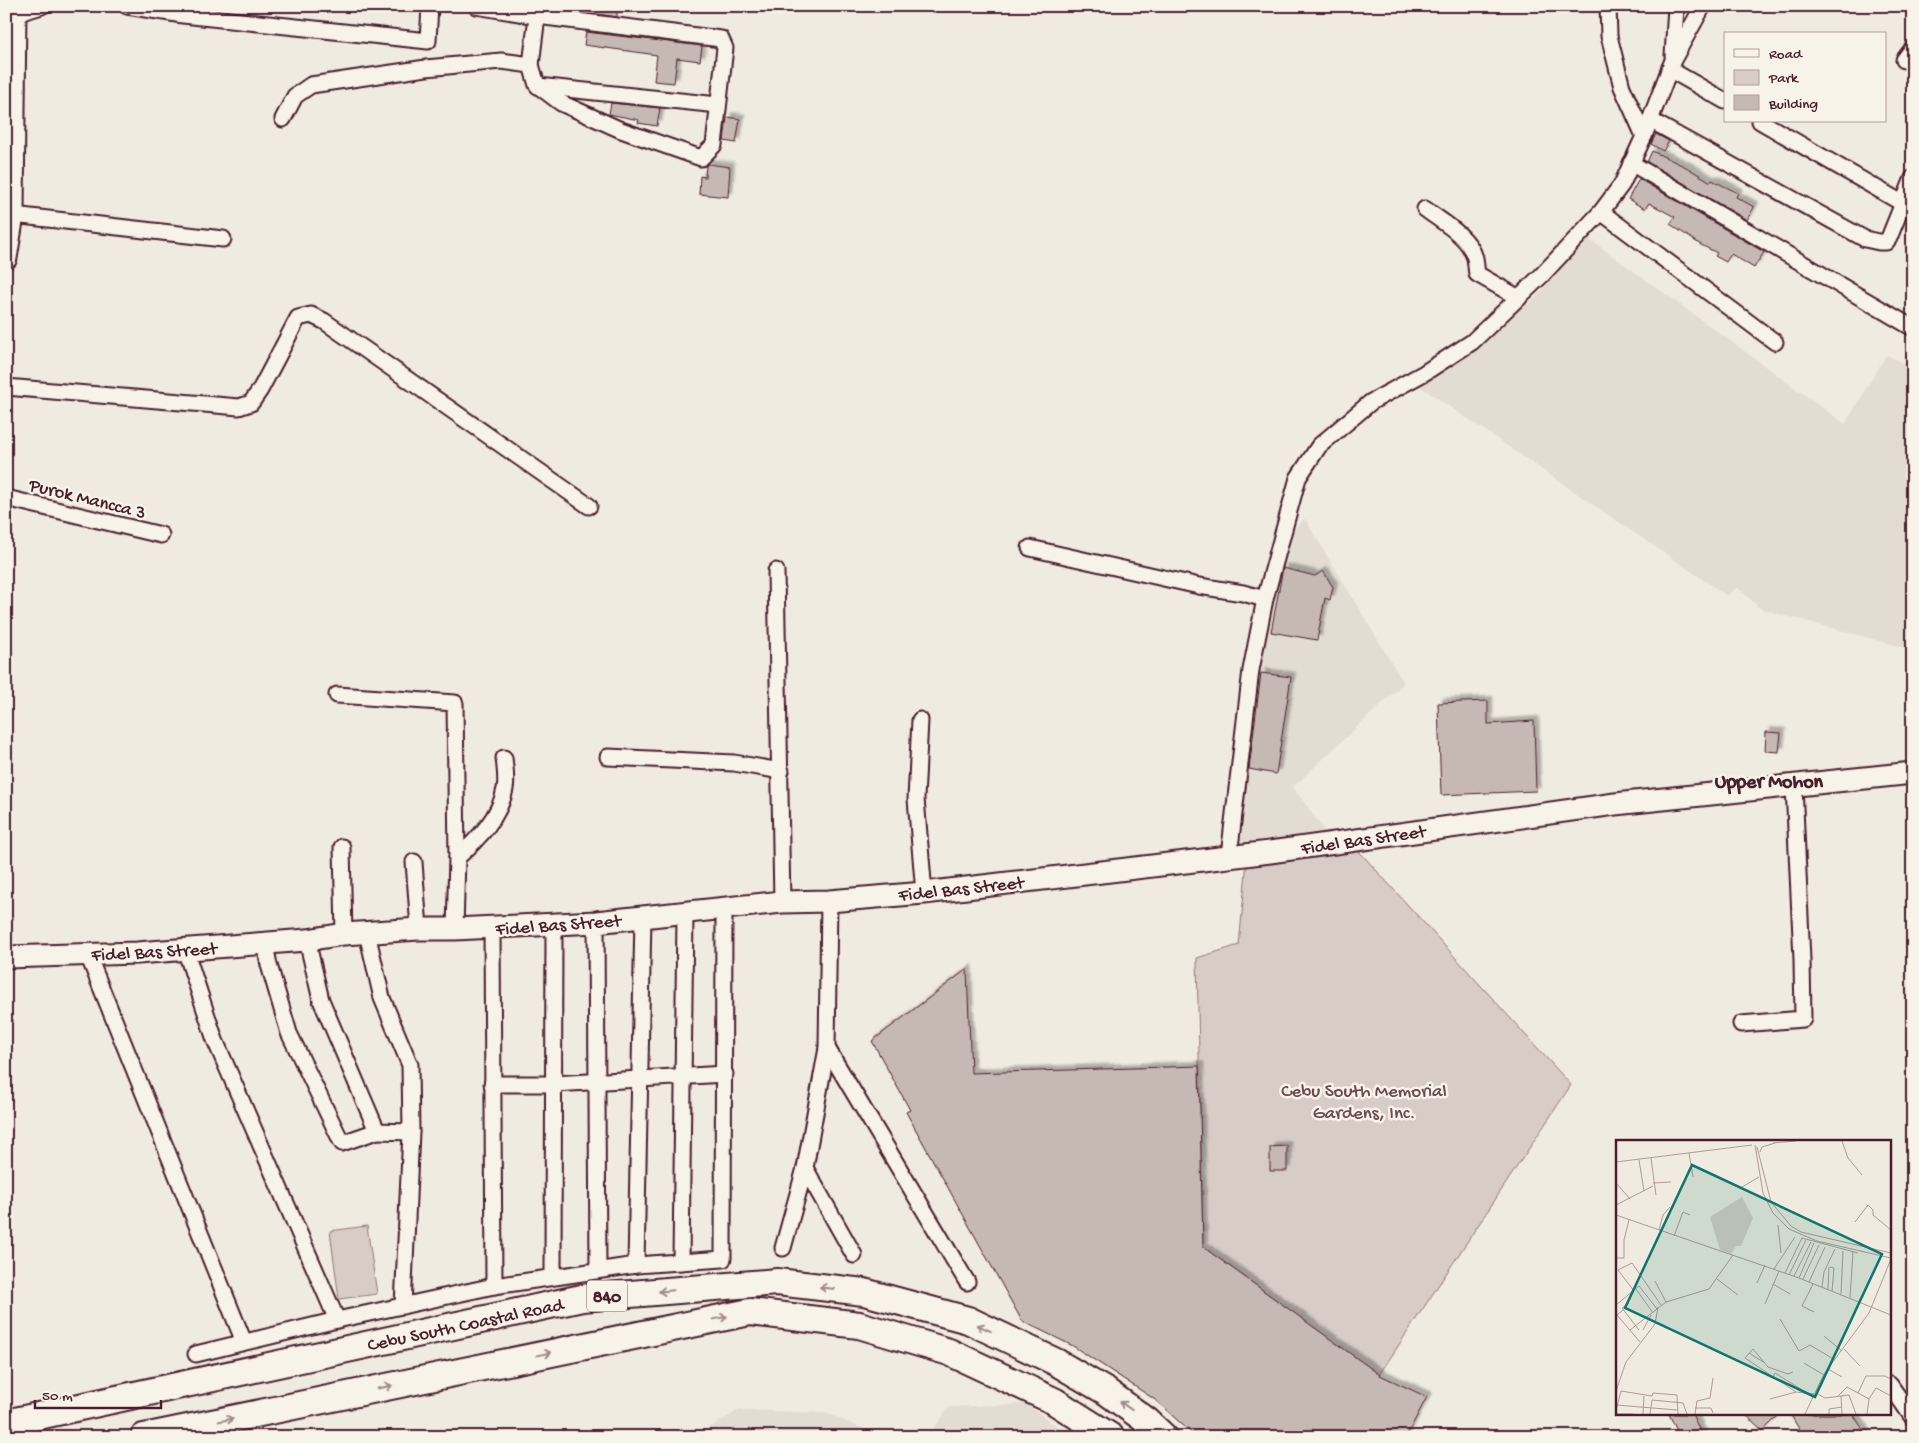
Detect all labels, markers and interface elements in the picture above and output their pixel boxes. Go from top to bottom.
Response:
legend [1724,32,1886,122]
text: Road [1769,46,1803,64]
text: Park [1768,70,1799,88]
text: Building [1768,96,1818,114]
street label: Purok Mancca 3 [25,475,148,526]
district label: Upper Mohon [1715,772,1824,795]
street label: Fidel Bas Street [1299,821,1430,862]
street label: Fidel Bas Street [897,872,1027,909]
street label: Fidel Bas Street [494,910,624,942]
street label: Fidel Bas Street [90,939,220,968]
park label: Cebu South Memorial Gardens, Inc. [1281,1081,1447,1126]
inset map [1616,1140,1892,1416]
road number: 840 [587,1280,627,1312]
one-way arrow [820,1283,836,1293]
one-way arrow [658,1286,674,1296]
street label: Cebu South Coastal Road [366,1294,568,1358]
one-way arrow [712,1313,728,1322]
one-way arrow [977,1322,992,1332]
one-way arrow [535,1349,551,1358]
scale bar [35,1378,161,1410]
one-way arrow [376,1382,392,1391]
text: 50 m [42,1388,73,1406]
one-way arrow [1119,1401,1133,1411]
one-way arrow [217,1415,233,1424]

